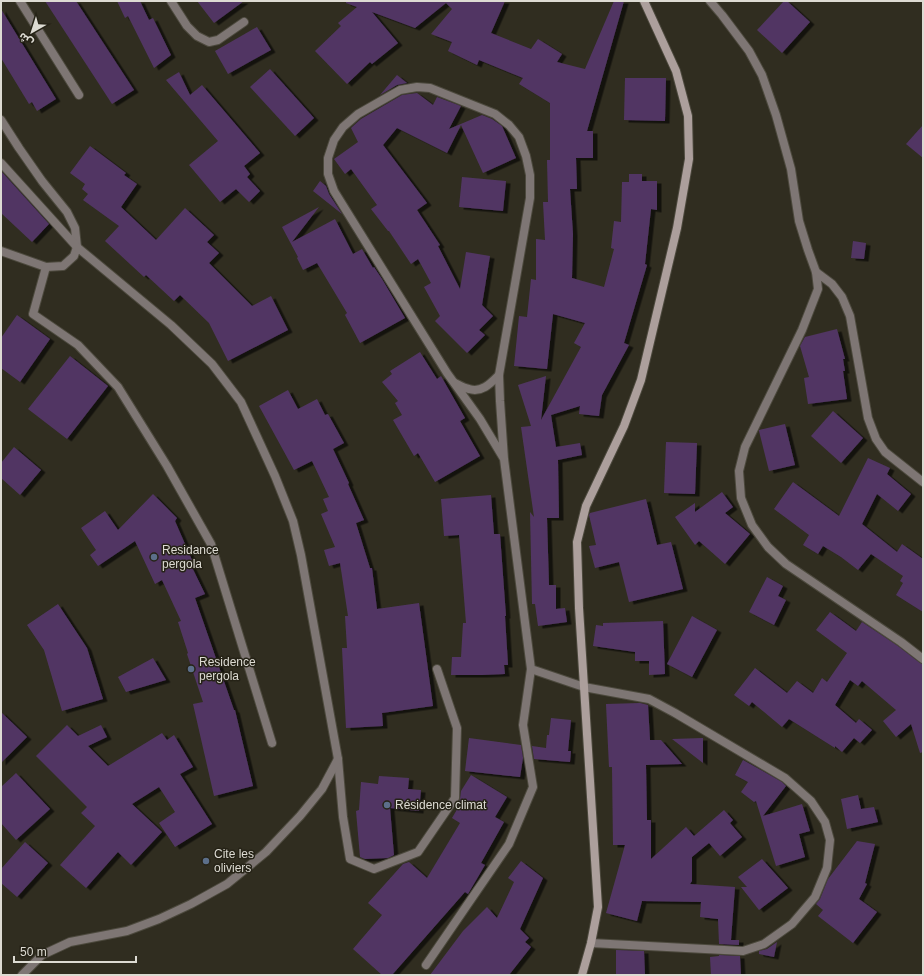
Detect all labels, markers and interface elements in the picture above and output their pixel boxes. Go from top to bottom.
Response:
north arrow [12,12,52,52]
text: ش [16,30,36,49]
place label: Residance pergola [162,543,219,571]
marker: Residance pergola [149,552,159,562]
place label: Residence pergola [199,655,256,683]
marker: Residence pergola [186,664,196,674]
place label: Résidence climat [395,798,487,812]
marker: Résidence climat [382,800,392,810]
place label: Cite les oliviers [214,847,254,875]
marker: Cite les oliviers [201,856,211,866]
scale bar [14,938,136,964]
text: 50 m [20,945,47,959]

